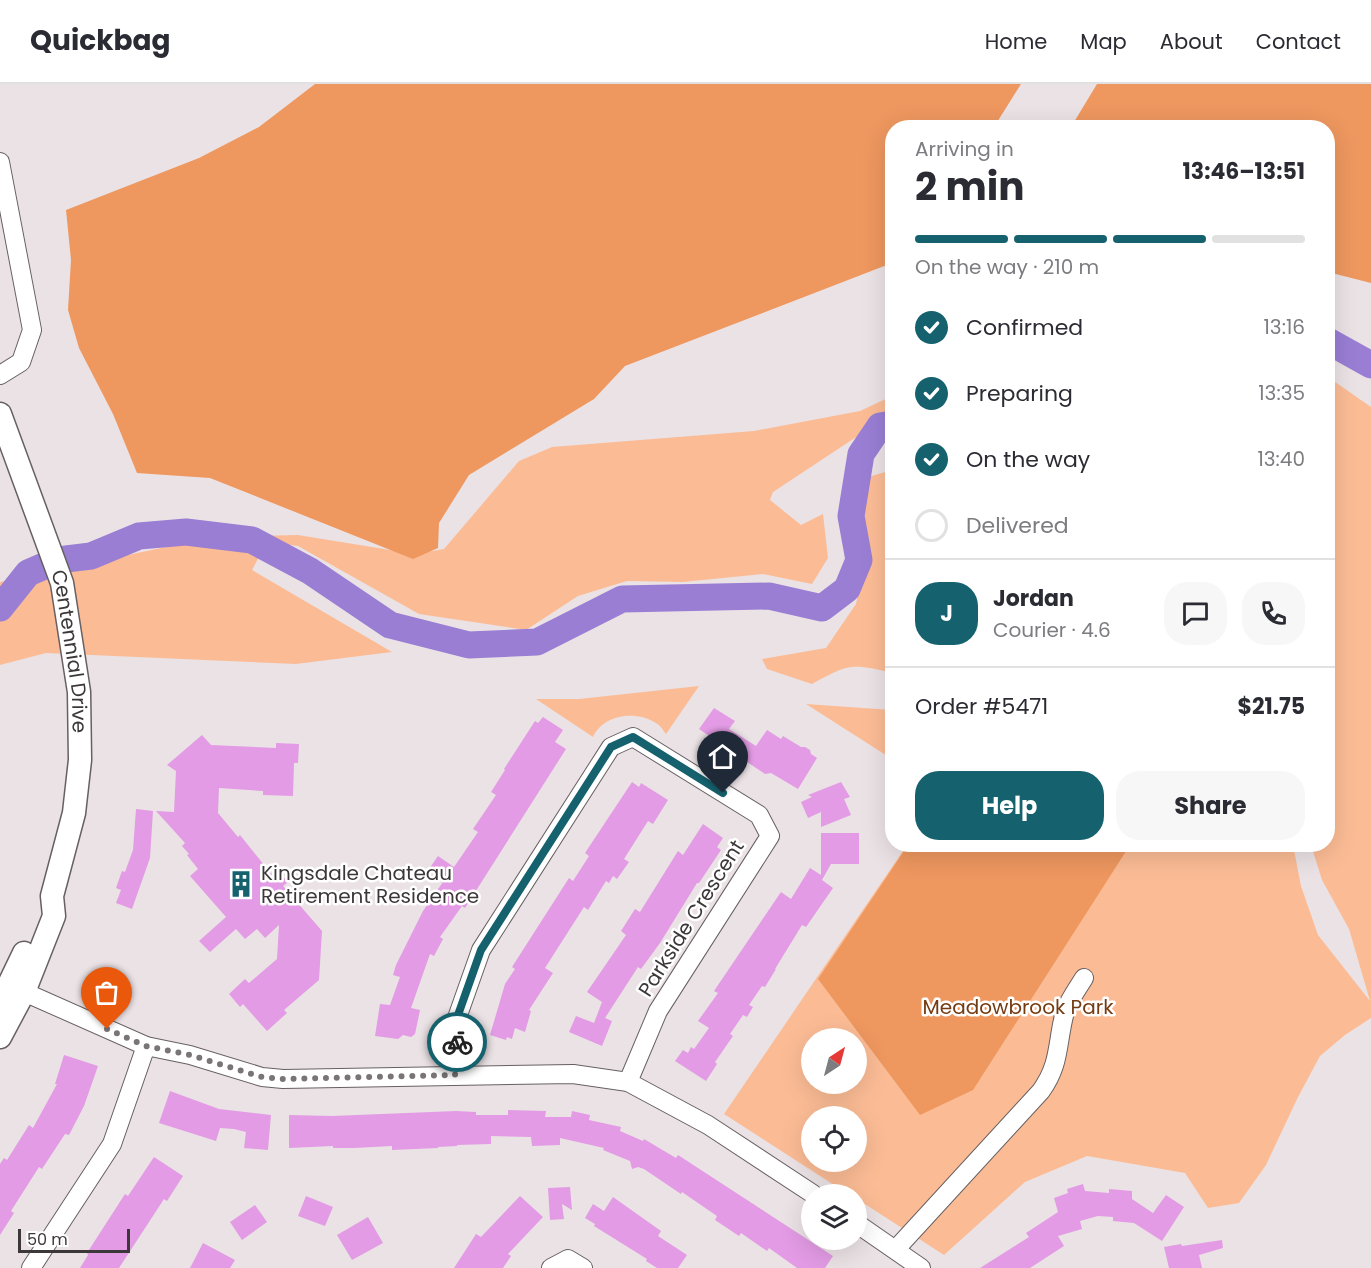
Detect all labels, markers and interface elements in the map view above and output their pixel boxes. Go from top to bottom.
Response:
text: Quickbag [30,21,170,60]
text: Home [985,27,1047,56]
text: Map [1080,27,1127,56]
text: About [1160,27,1223,56]
text: Contact [1256,27,1341,56]
text: Arriving in [915,135,1014,163]
text: 13:46–13:51 [1183,156,1305,187]
text: 2 min [915,159,1025,214]
text: On the way · 210 m [915,253,1099,281]
icon: check [915,311,948,344]
text: Confirmed [966,312,1083,343]
text: 13:16 [1263,313,1305,341]
icon: check [915,377,948,410]
text: Preparing [966,378,1073,409]
text: 13:35 [1258,379,1305,407]
icon: check [915,443,948,476]
text: On the way [966,444,1090,475]
text: 13:40 [1257,445,1305,473]
text: Delivered [966,510,1069,541]
street label: Centennial Drive [44,566,94,733]
button: chat [1164,582,1227,645]
button: phone [1242,582,1305,645]
text: Jordan [993,583,1074,614]
text: J [940,598,953,629]
text: Courier · 4.6 [993,616,1111,644]
text: Order #5471 [915,691,1048,722]
text: $21.75 [1237,691,1305,722]
pin [697,731,748,793]
icon: home [706,740,739,773]
button: Help [915,771,1104,840]
button: Share [1116,771,1305,840]
street label: Parkside Crescent [631,834,751,1002]
place label: Kingsdale Chateau Retirement Residence [261,859,479,910]
building icon: Kingsdale Chateau Retirement Residence [226,869,256,899]
pin [81,967,132,1029]
icon: bag [90,976,123,1009]
park label: Meadowbrook Park [923,993,1114,1021]
courier [427,1012,487,1072]
icon: bike [441,1026,474,1059]
north arrow [801,1028,867,1094]
map controls [801,1028,867,1250]
button: locate [801,1106,867,1172]
button: layers [801,1184,867,1250]
scale bar [18,1226,130,1254]
text: 50 m [27,1228,68,1251]

